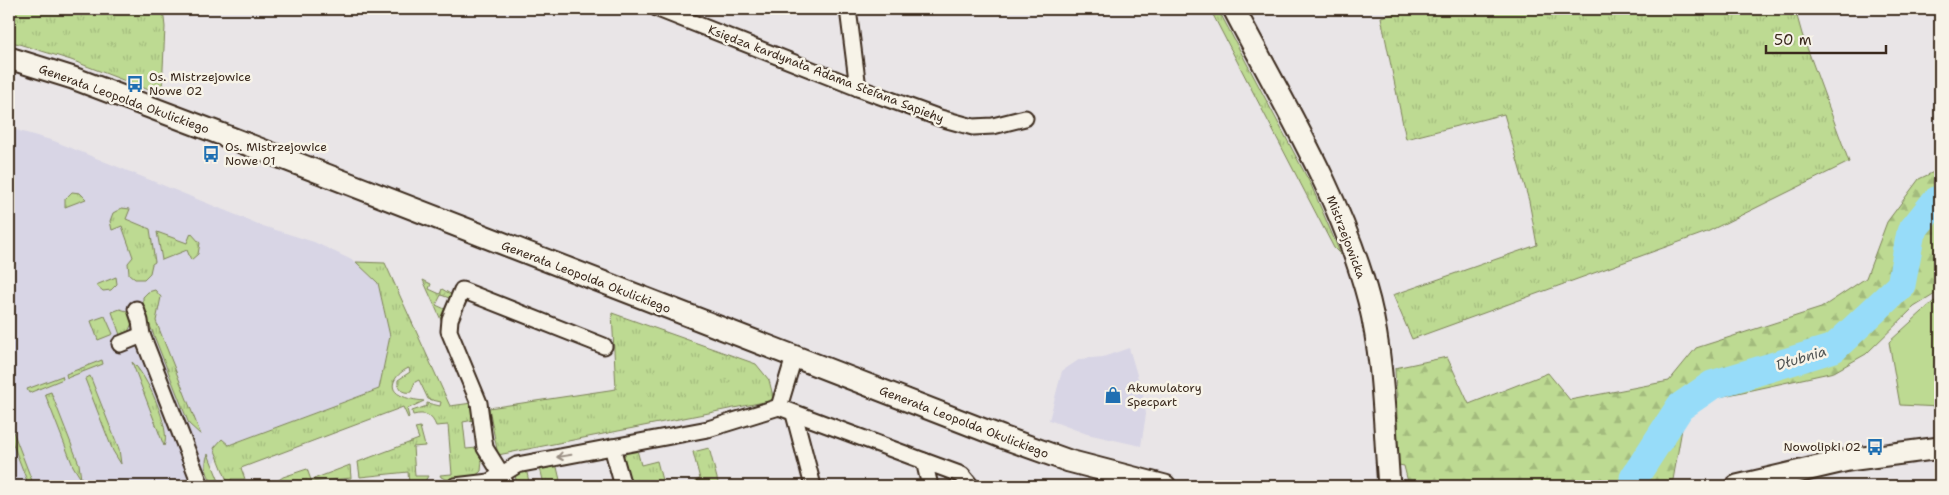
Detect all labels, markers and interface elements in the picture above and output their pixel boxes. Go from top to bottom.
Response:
street label: Księdza kardynała Adama Stefana Sapiehy [706,21,946,127]
scale bar [1766,22,1886,54]
text: 50 m [1774,30,1812,50]
street label: Generała Leopolda Okulickiego [37,61,211,137]
place label: Os. Mistrzejowice Nowe 02 [149,69,251,99]
bus stop icon: Os. Mistrzejowice Nowe 02 [125,74,145,94]
place label: Os. Mistrzejowice Nowe 01 [225,139,327,169]
bus stop icon: Os. Mistrzejowice Nowe 01 [201,144,221,164]
street label: Mistrzejowicka [1323,193,1369,281]
street label: Generała Leopolda Okulickiego [499,237,673,317]
water label: Dłubnia [1774,342,1828,374]
place label: Akumulatory Specpart [1127,380,1202,410]
street label: Generała Leopolda Okulickiego [877,382,1051,462]
shop icon: Akumulatory Specpart [1103,385,1123,405]
bus stop icon: Nowolipki 02 [1865,437,1885,457]
place label: Nowolipki 02 [1784,439,1861,455]
one-way arrow [557,452,573,462]

